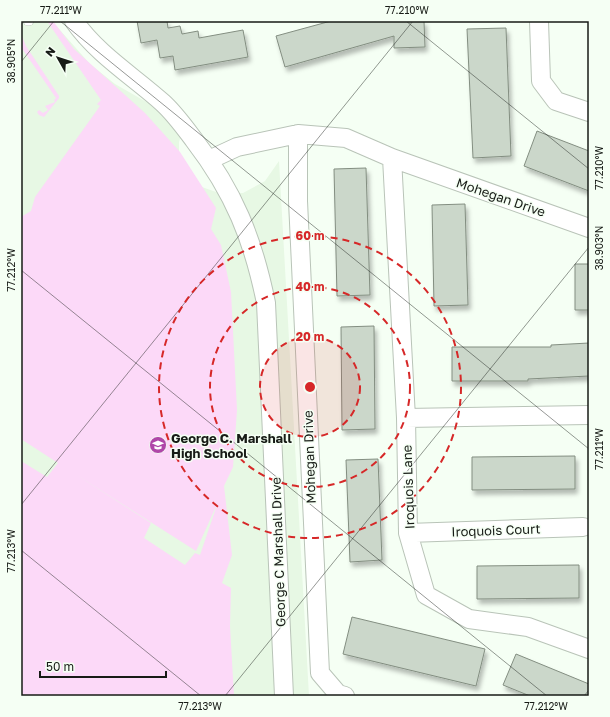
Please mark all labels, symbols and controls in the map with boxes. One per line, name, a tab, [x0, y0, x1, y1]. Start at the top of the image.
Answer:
text: 77.211°W	[40, 4, 82, 16]
text: 77.210°W	[385, 4, 429, 16]
north arrow	[38, 38, 78, 78]
text: 38.905°N	[5, 39, 17, 83]
text: N	[42, 44, 58, 59]
text: 77.210°W	[593, 146, 605, 190]
street label: Mohegan Drive	[454, 174, 548, 220]
text: 38.903°N	[593, 226, 605, 270]
text: 60 m	[296, 228, 324, 243]
text: 77.212°W	[5, 248, 17, 292]
text: 40 m	[296, 279, 324, 294]
text: 20 m	[296, 329, 324, 344]
centre of rings	[303, 380, 317, 394]
street label: Mohegan Drive	[299, 410, 319, 504]
text: 77.211°W	[593, 428, 605, 470]
place label: George C. Marshall High School	[171, 430, 292, 461]
school or university icon: George C. Marshall High School	[148, 435, 168, 455]
street label: Iroquois Lane	[399, 444, 417, 530]
street label: George C Marshall Drive	[267, 477, 289, 627]
street label: Iroquois Court	[451, 520, 541, 540]
text: 77.213°W	[5, 529, 17, 573]
scale bar	[40, 653, 166, 679]
text: 50 m	[46, 659, 74, 674]
text: 77.213°W	[178, 700, 222, 712]
text: 77.212°W	[524, 700, 568, 712]

